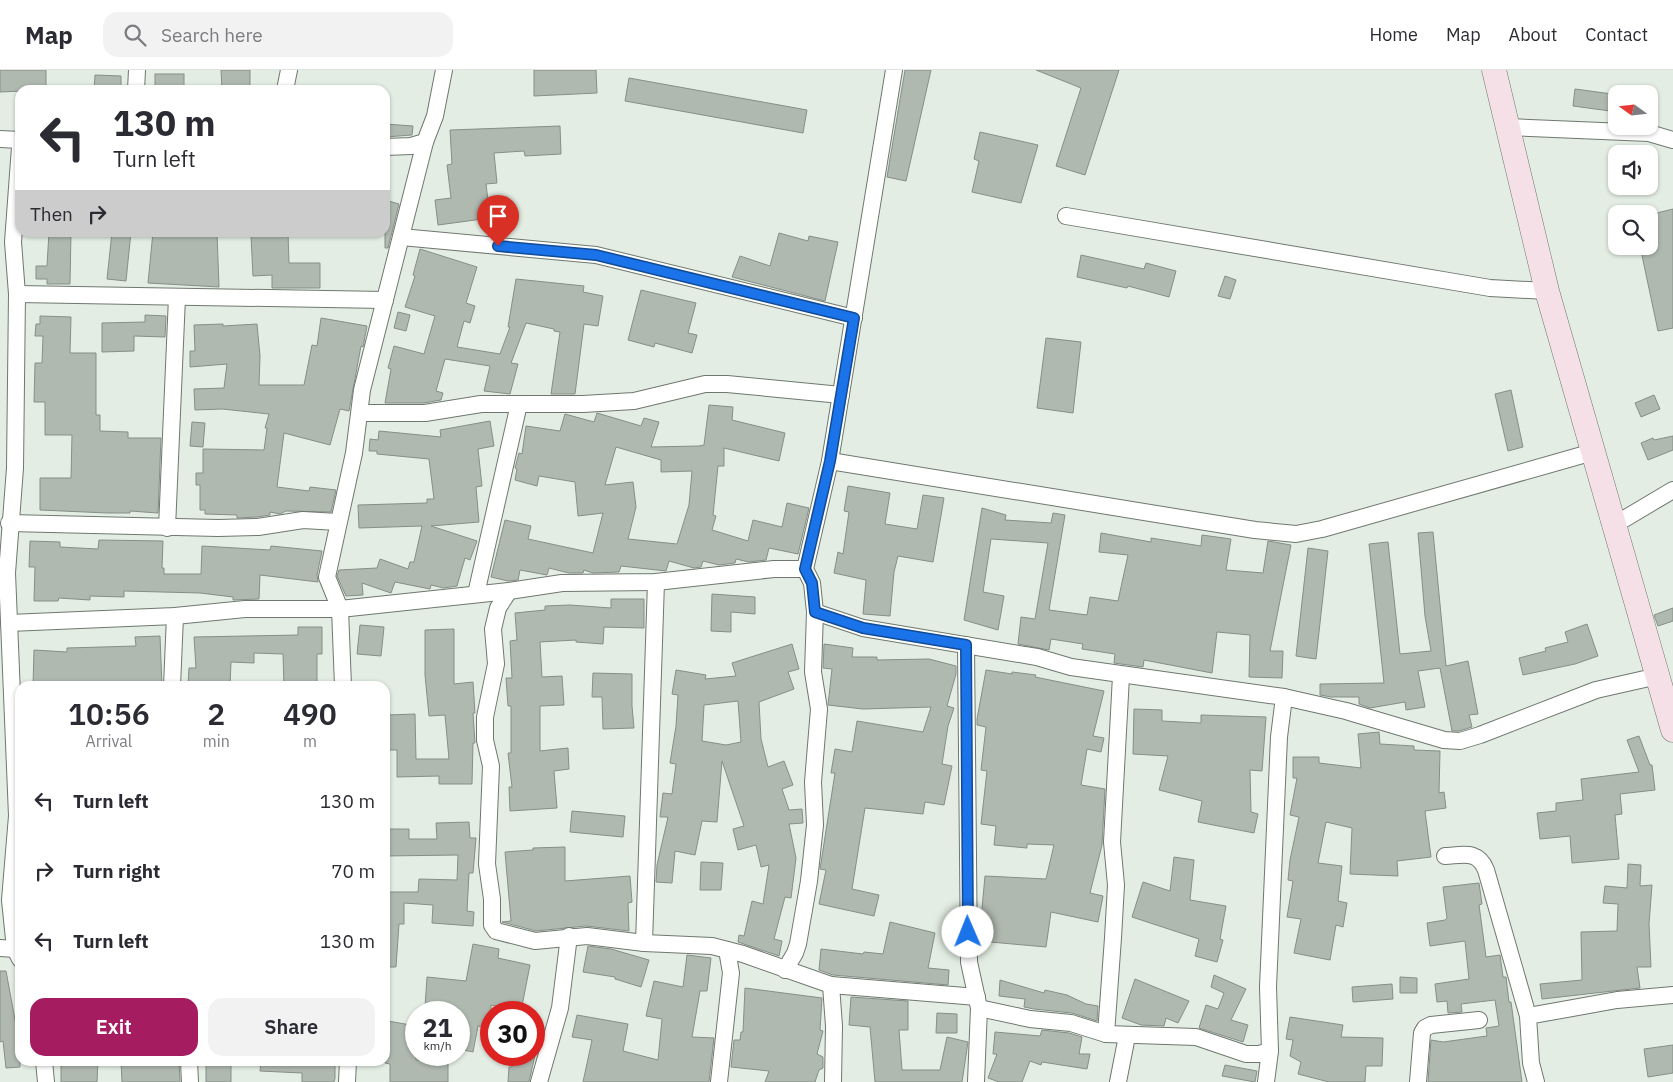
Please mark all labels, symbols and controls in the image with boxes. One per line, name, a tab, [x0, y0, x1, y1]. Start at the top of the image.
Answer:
search box	[103, 12, 453, 57]
text: Map	[25, 19, 73, 51]
icon: search	[121, 21, 149, 49]
text: Search here	[161, 23, 263, 47]
text: Home	[1370, 23, 1418, 46]
text: Map	[1446, 23, 1481, 46]
text: About	[1509, 23, 1557, 46]
text: Contact	[1585, 23, 1648, 46]
north arrow	[1608, 85, 1658, 135]
map controls	[1608, 85, 1658, 255]
text: 130 m	[113, 100, 216, 146]
icon: left	[30, 105, 95, 170]
text: Turn left	[113, 144, 196, 173]
button: sound	[1608, 145, 1658, 195]
pin	[477, 195, 519, 246]
icon: right	[83, 200, 111, 228]
text: Then	[30, 202, 73, 226]
icon: arrive	[484, 202, 512, 230]
button: search	[1608, 205, 1658, 255]
text: 10:56	[68, 694, 150, 733]
text: 2	[207, 694, 225, 733]
text: 490	[283, 694, 337, 733]
text: Arrival	[86, 731, 132, 751]
text: min	[203, 731, 230, 751]
text: m	[303, 731, 317, 751]
icon: left	[30, 787, 58, 815]
text: Turn left	[73, 789, 149, 813]
text: 130 m	[320, 789, 375, 813]
icon: right	[30, 857, 58, 885]
text: Turn right	[73, 859, 160, 883]
text: 70 m	[331, 859, 375, 883]
position arrow	[941, 905, 993, 957]
icon: left	[30, 927, 58, 955]
text: Turn left	[73, 929, 149, 953]
text: 130 m	[320, 929, 375, 953]
button: Exit	[30, 998, 198, 1056]
button: Share	[208, 998, 375, 1056]
speed limit sign: 30	[480, 1001, 545, 1066]
text: 21	[422, 1011, 453, 1044]
text: km/h	[423, 1038, 452, 1053]

